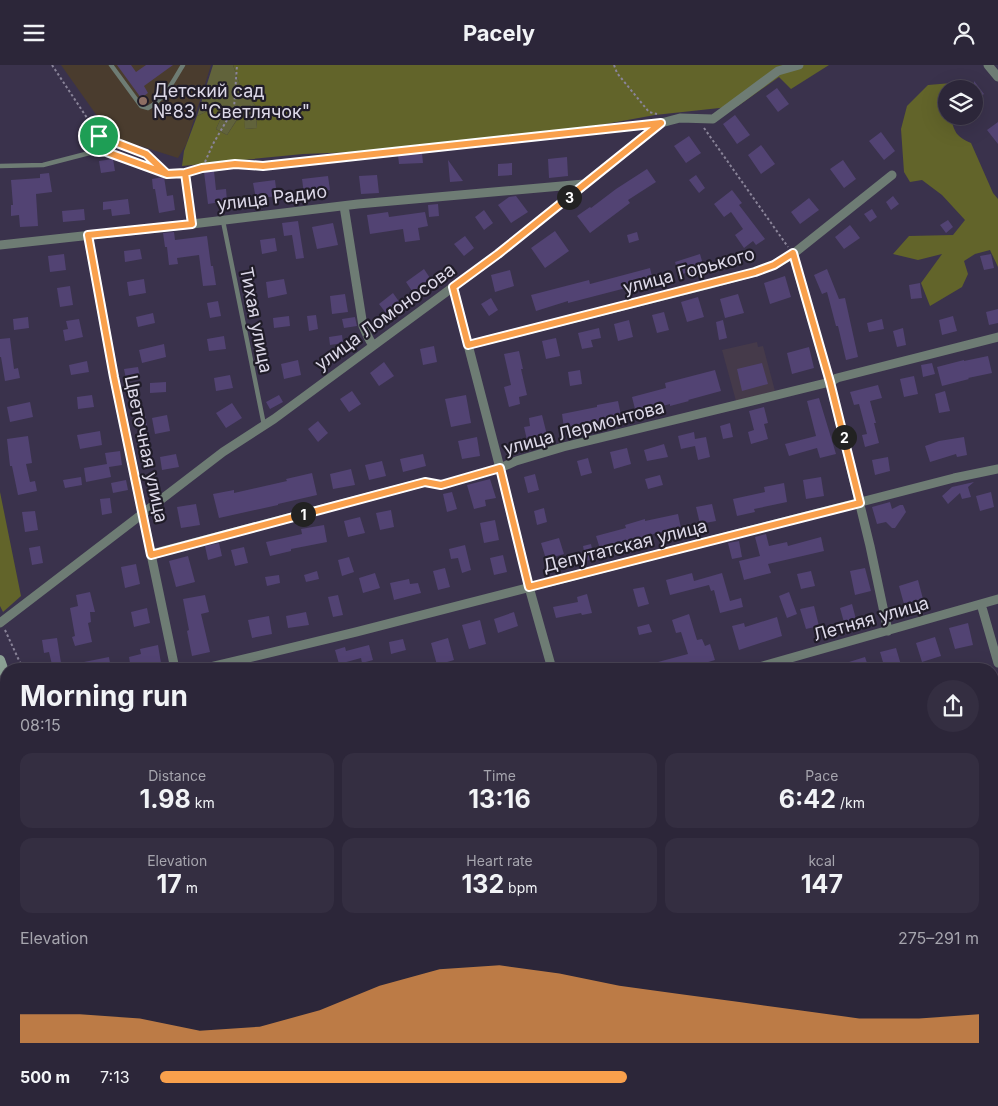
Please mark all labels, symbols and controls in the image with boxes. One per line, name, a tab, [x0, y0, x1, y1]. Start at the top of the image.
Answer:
icon: menu	[20, 19, 48, 47]
icon: person	[950, 19, 978, 47]
text: Pacely	[463, 20, 535, 46]
place label: Детский сад №83 "Светлячок"	[153, 80, 310, 122]
map controls	[938, 80, 983, 125]
button: layers	[938, 80, 983, 125]
marker: Детский сад №83 "Светлячок"	[137, 95, 149, 107]
pin	[78, 115, 120, 157]
icon: arrive	[85, 122, 113, 150]
street label: улица Радио	[216, 180, 328, 215]
pin: 3	[556, 185, 582, 209]
text: 3	[565, 189, 574, 206]
street label: улица Горького	[621, 243, 757, 298]
street label: улица Ломоносова	[311, 259, 459, 374]
street label: Тихая улица	[236, 265, 277, 375]
street label: Цветочная улица	[121, 373, 172, 524]
street label: улица Лермонтова	[501, 396, 667, 459]
pin: 2	[832, 425, 856, 449]
text: 2	[840, 429, 849, 446]
pin: 1	[290, 501, 316, 527]
text: 1	[300, 506, 307, 523]
street label: Депутатская улица	[540, 515, 709, 576]
street label: Летняя улица	[811, 592, 931, 645]
text: Morning run	[20, 679, 188, 713]
button: share	[927, 680, 979, 732]
text: 08:15	[20, 715, 61, 735]
text: Distance	[148, 767, 206, 784]
text: Time	[483, 767, 516, 784]
text: Pace	[805, 767, 838, 784]
text: 1.98	[140, 784, 191, 814]
text: 13:16	[468, 784, 531, 814]
text: 6:42	[779, 784, 836, 814]
text: km	[191, 794, 215, 811]
text: /km	[836, 794, 865, 811]
text: Elevation	[147, 852, 207, 869]
text: Heart rate	[466, 852, 533, 869]
text: kcal	[808, 852, 835, 869]
text: 17	[156, 869, 182, 899]
text: 132	[461, 869, 504, 899]
text: 147	[801, 869, 843, 899]
text: m	[182, 879, 198, 896]
text: bpm	[504, 879, 538, 896]
text: Elevation	[20, 928, 89, 948]
text: 275–291 m	[898, 928, 979, 948]
text: 500 m	[20, 1067, 70, 1087]
text: 7:13	[100, 1067, 130, 1087]

